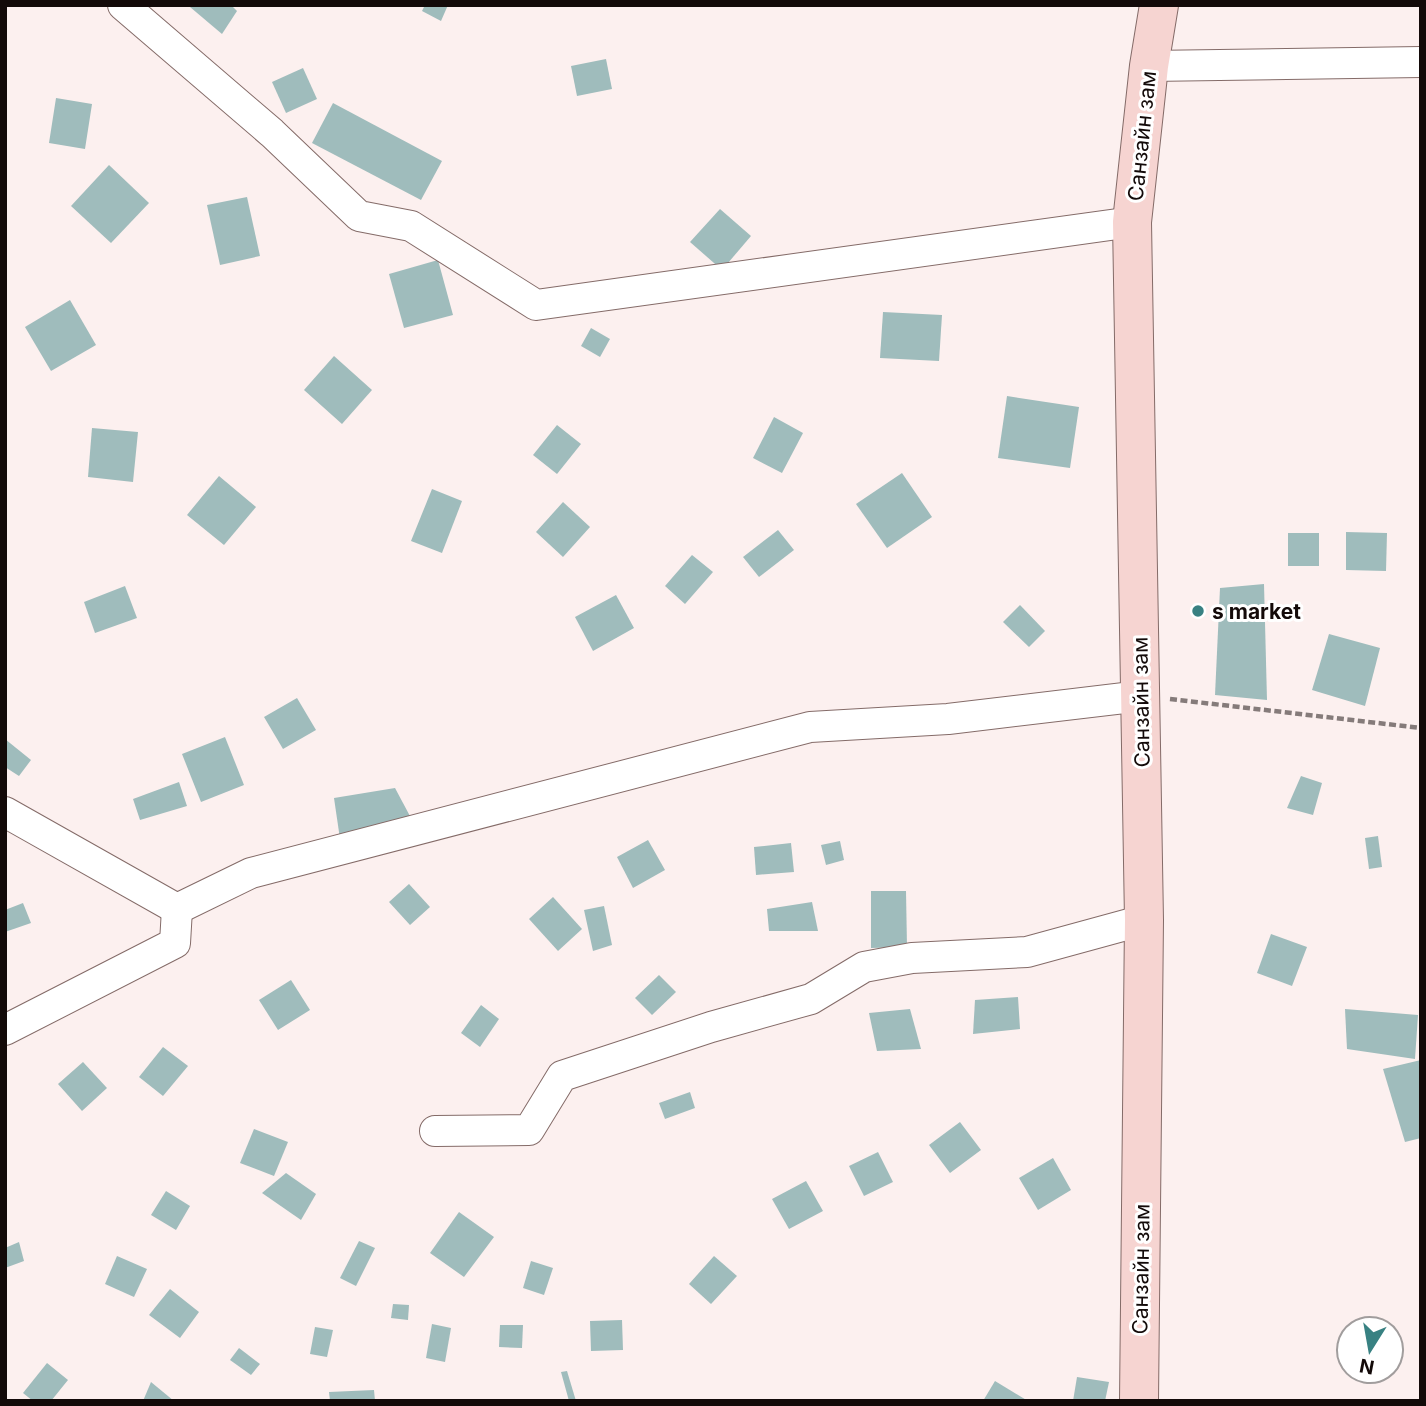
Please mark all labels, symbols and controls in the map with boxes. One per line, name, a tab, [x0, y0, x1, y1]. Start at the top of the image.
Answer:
street label: Санзайн зам	[1123, 70, 1161, 202]
place label: s market	[1212, 599, 1301, 624]
marker: s market	[1190, 603, 1206, 619]
street label: Санзайн зам	[1127, 636, 1155, 768]
street label: Санзайн зам	[1127, 1203, 1155, 1335]
north arrow	[1335, 1315, 1405, 1385]
text: N	[1358, 1354, 1376, 1379]

